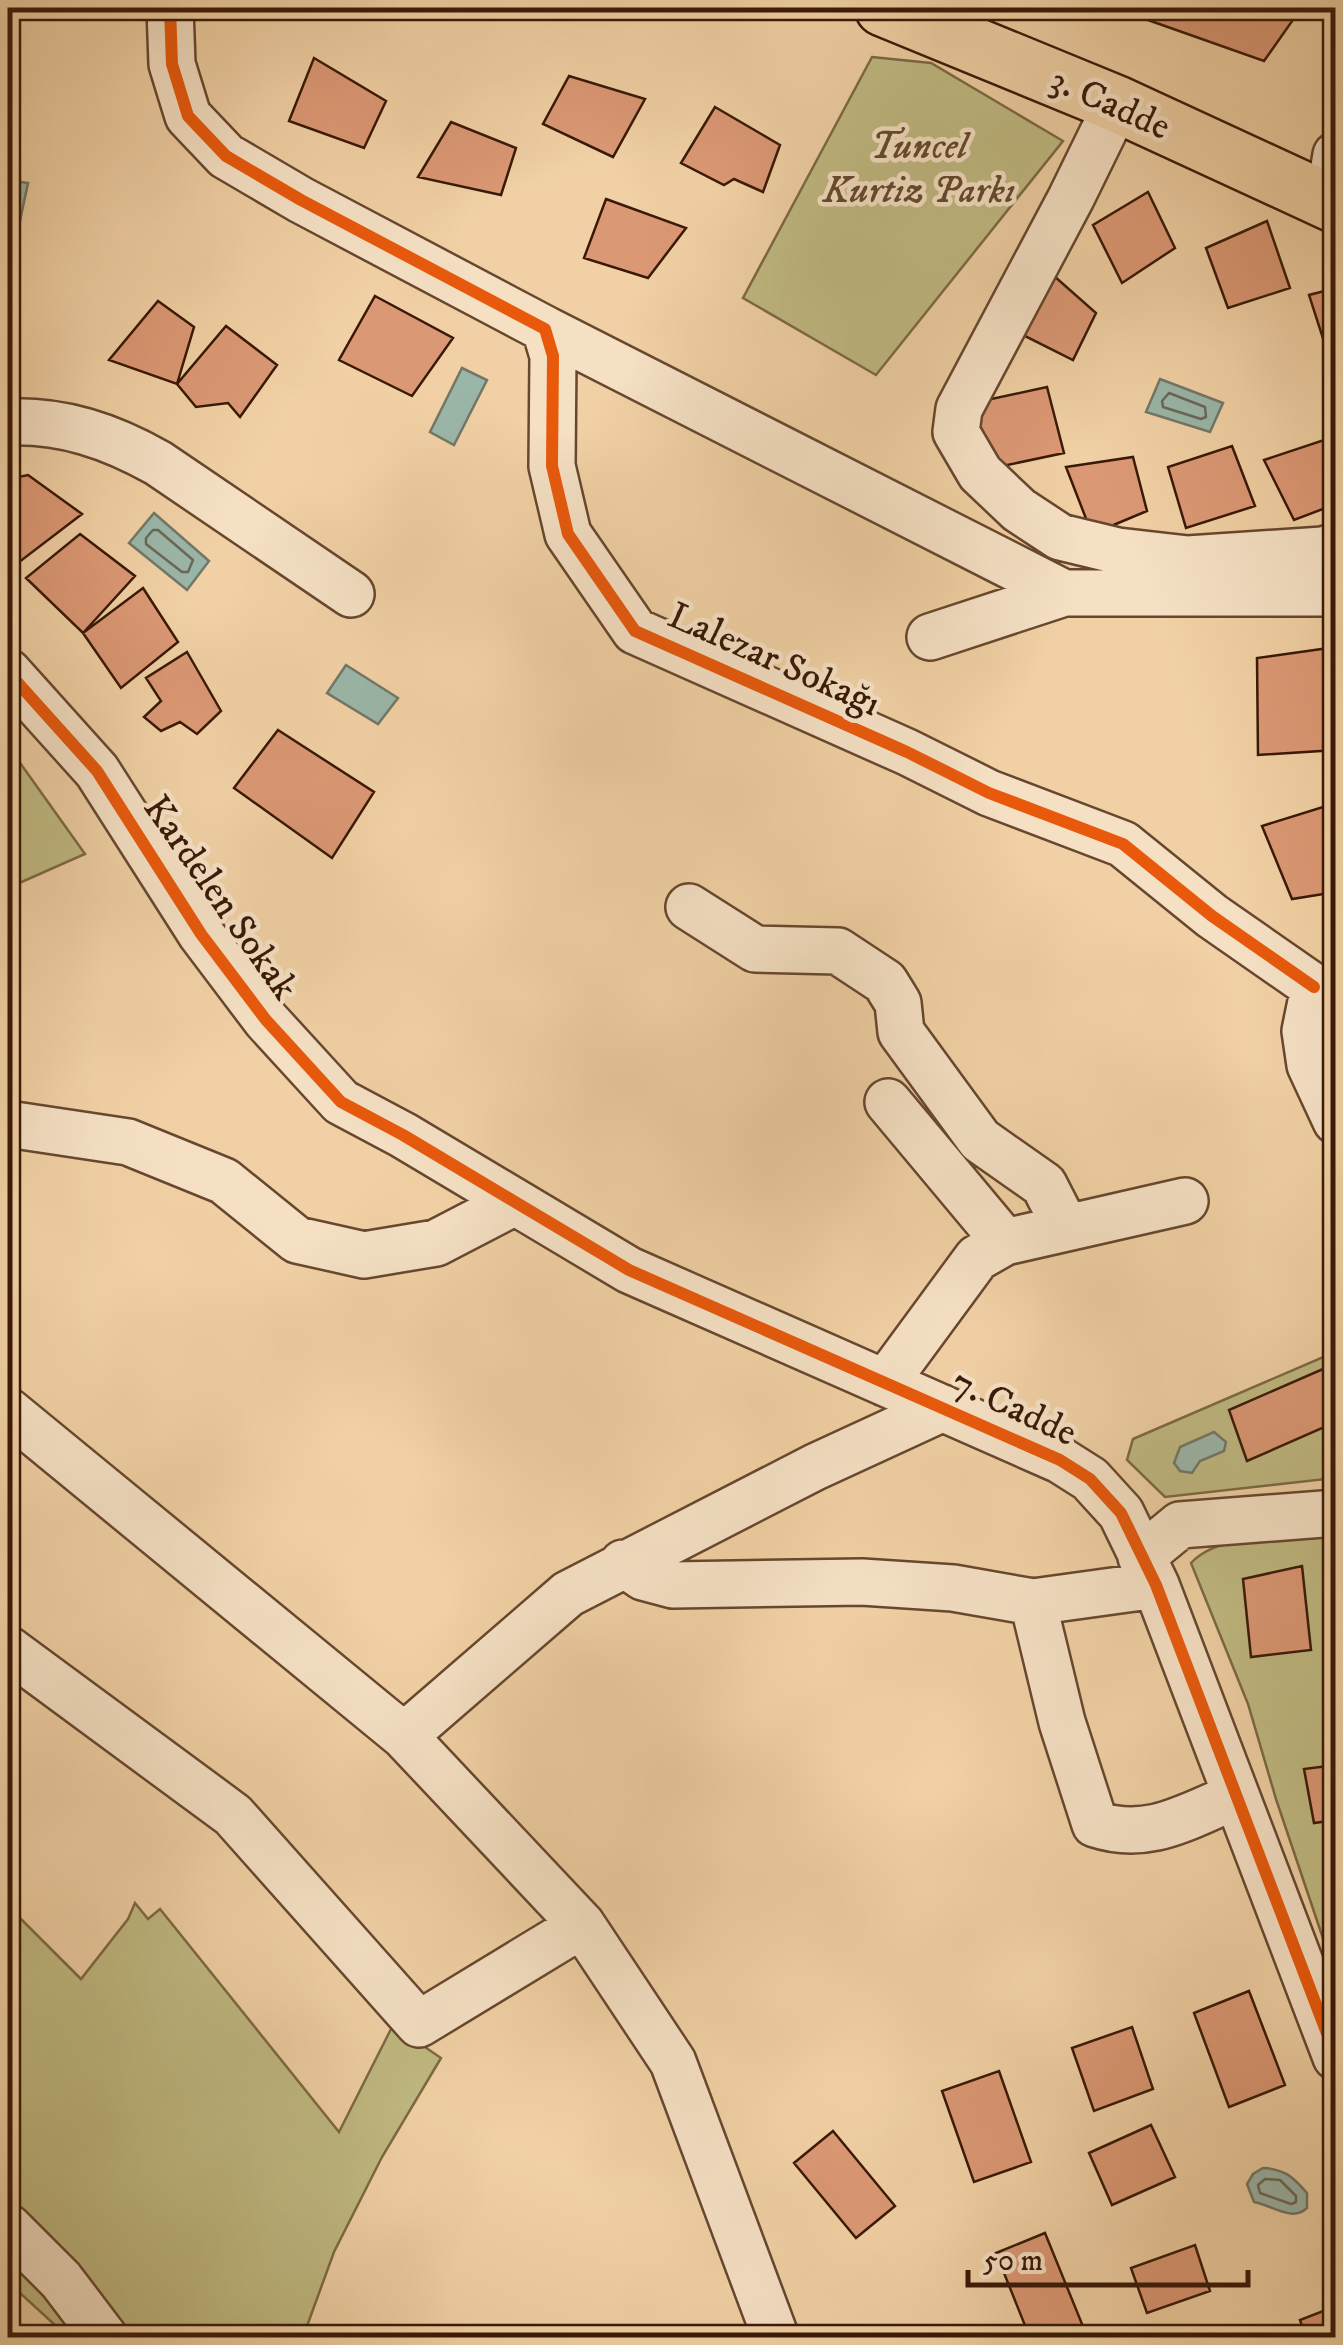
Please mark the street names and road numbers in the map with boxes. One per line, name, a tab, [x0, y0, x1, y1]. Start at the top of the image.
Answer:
street label: 3. Cadde	[1042, 56, 1178, 152]
street label: Lalezar Sokağı	[661, 592, 887, 728]
street label: Kardelen Sokak	[132, 786, 308, 1010]
street label: 7. Cadde	[944, 1358, 1084, 1458]

